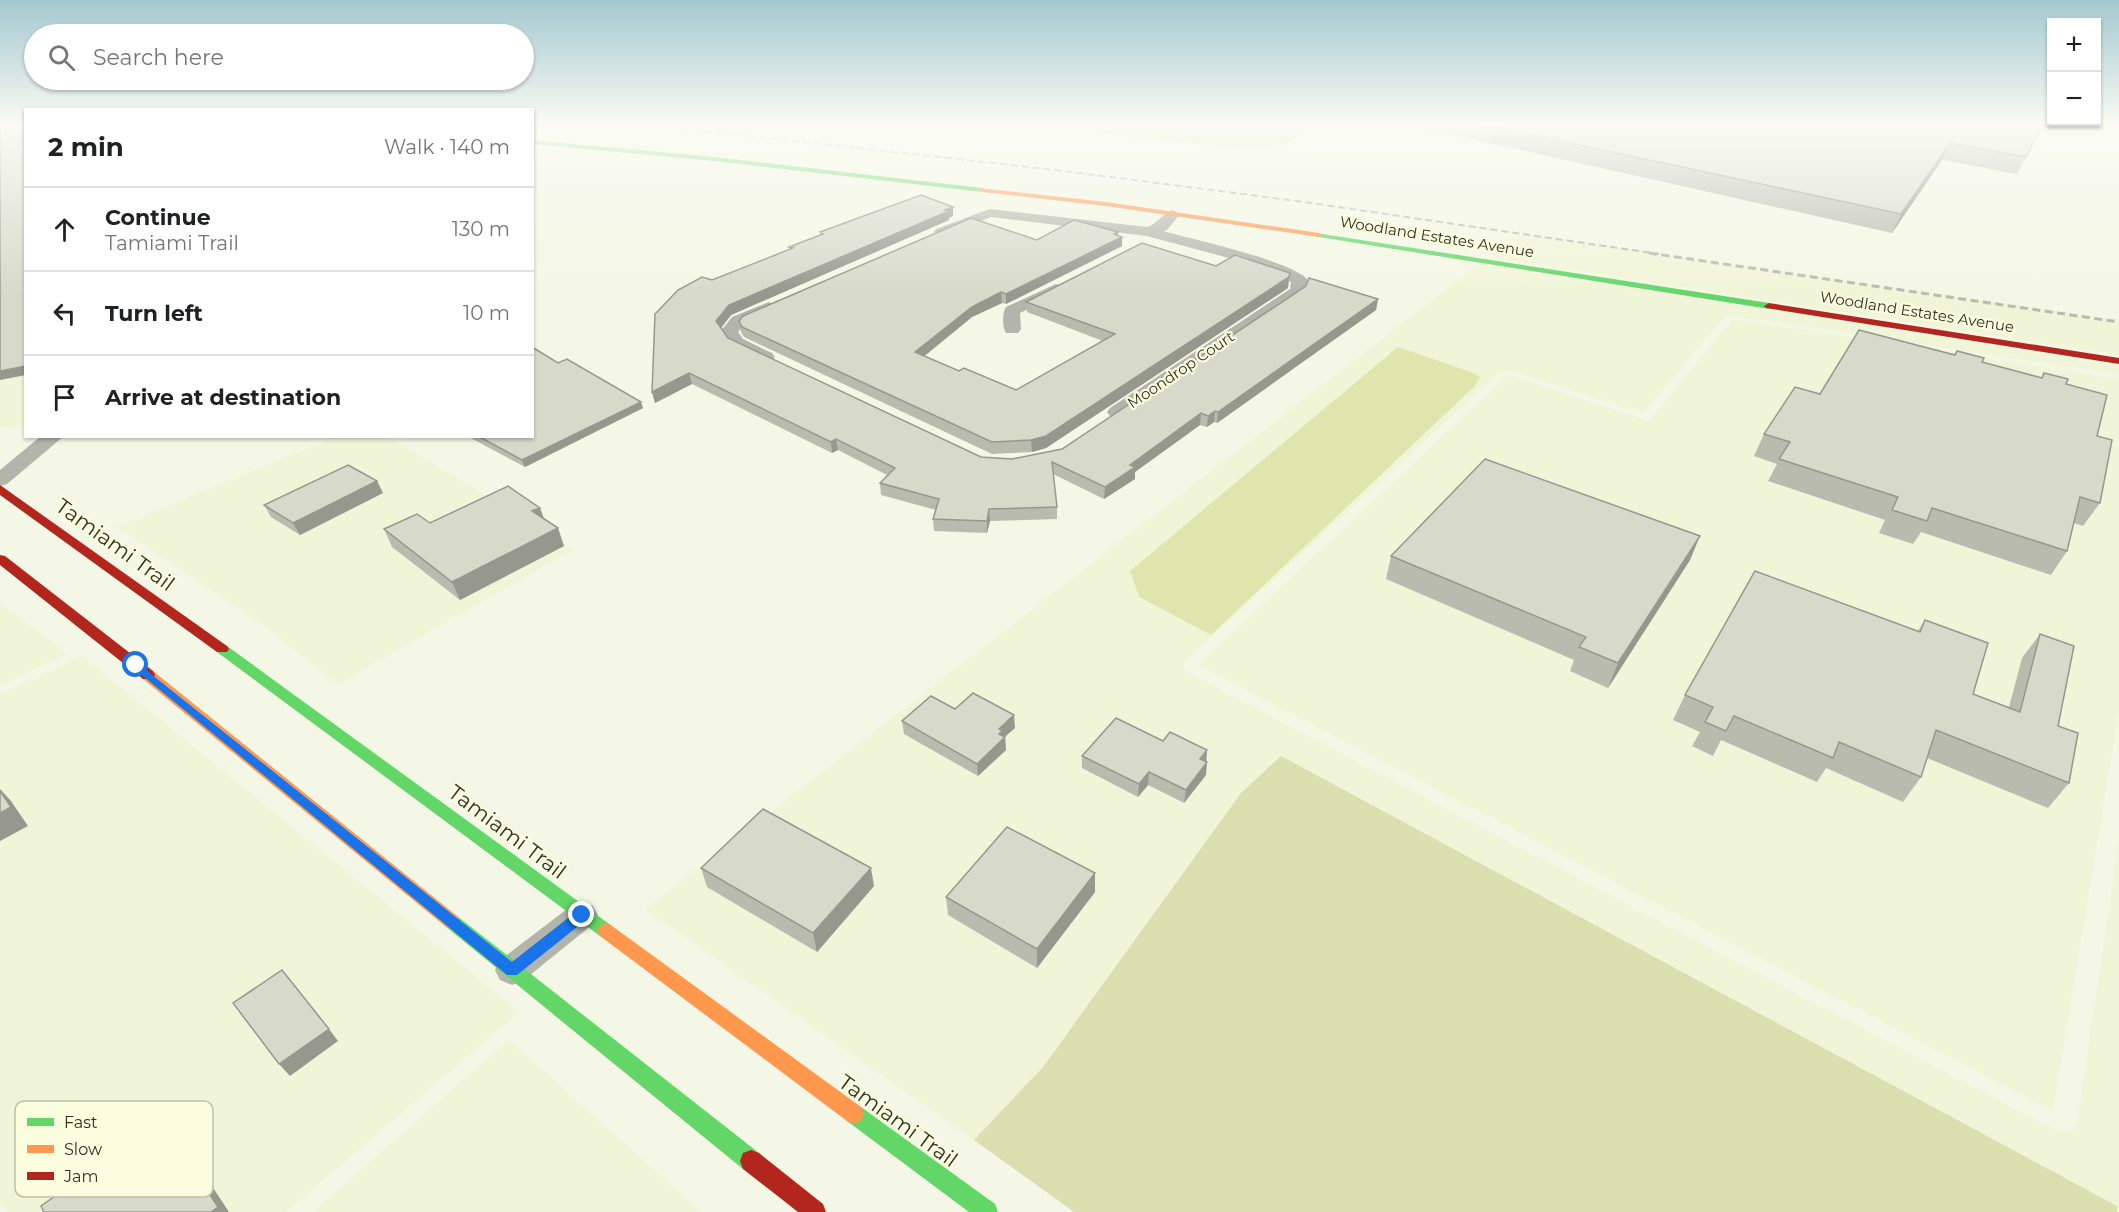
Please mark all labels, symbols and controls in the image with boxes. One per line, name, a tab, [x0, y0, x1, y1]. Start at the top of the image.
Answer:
map controls	[2047, 18, 2101, 126]
button: +	[2047, 18, 2101, 72]
search box	[24, 24, 534, 90]
icon: search	[45, 41, 78, 74]
text: Search here	[93, 44, 224, 71]
button: −	[2047, 72, 2101, 126]
text: 2 min	[48, 131, 124, 163]
text: Walk · 140 m	[384, 135, 510, 159]
text: Continue	[105, 204, 211, 231]
street label: Woodland Estates Avenue	[1339, 212, 1536, 261]
icon: ahead	[48, 213, 81, 246]
text: 130 m	[452, 217, 510, 241]
text: Tamiami Trail	[105, 231, 239, 255]
street label: Woodland Estates Avenue	[1819, 287, 2016, 336]
icon: left	[48, 297, 81, 330]
text: Turn left	[105, 300, 203, 327]
text: 10 m	[463, 301, 510, 325]
street label: Moondrop Court	[1124, 327, 1238, 412]
icon: arrive	[48, 381, 81, 414]
text: Arrive at destination	[105, 384, 341, 411]
street label: Tamiami Trail	[51, 493, 180, 596]
route start	[122, 651, 148, 677]
street label: Tamiami Trail	[444, 779, 571, 884]
route end	[568, 901, 594, 927]
street label: Tamiami Trail	[834, 1069, 963, 1172]
legend	[15, 1101, 213, 1197]
text: Fast	[64, 1113, 98, 1132]
text: Slow	[64, 1140, 102, 1159]
text: Jam	[63, 1167, 98, 1186]

